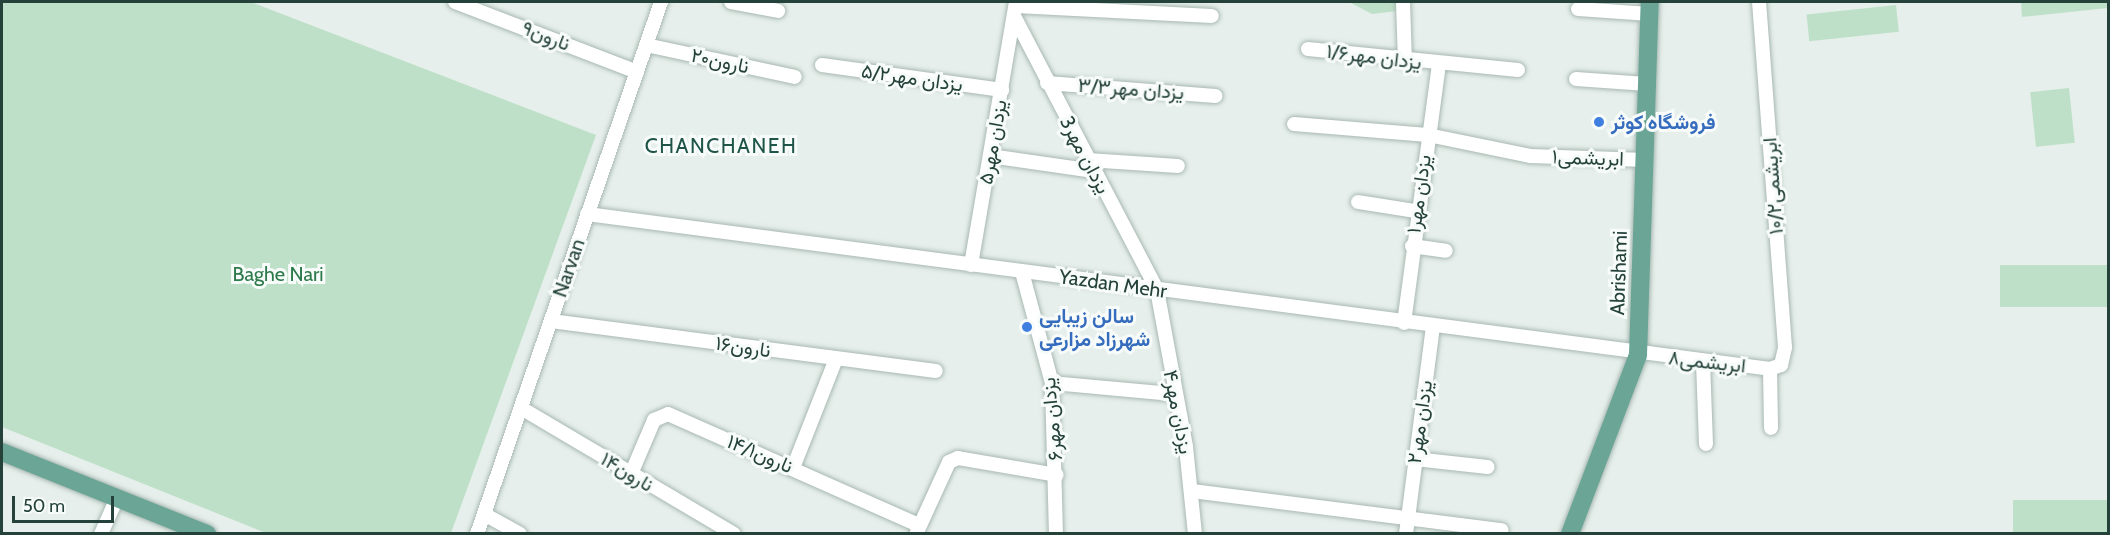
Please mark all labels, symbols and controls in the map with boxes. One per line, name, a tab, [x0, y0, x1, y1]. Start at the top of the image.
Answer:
street label: نارون۹	[519, 16, 573, 56]
street label: ۱/۶یزدان مهر	[1325, 39, 1423, 75]
street label: نارون۲۰	[689, 43, 751, 79]
street label: ۵/۲یزدان مهر	[860, 59, 964, 97]
street label: ۳/۳یزدان مهر	[1077, 73, 1185, 105]
street label: یزدان مهر۵	[974, 98, 1012, 186]
place label: فروشگاه کوثر	[1611, 110, 1716, 134]
street label: 3یزدان مهر	[1055, 112, 1115, 198]
marker: فروشگاه کوثر	[1592, 115, 1606, 129]
district label: CHANCHANEH	[645, 133, 797, 159]
street label: ۱۰/۲ابریشمی	[1758, 137, 1788, 235]
street label: ابریشمی۱	[1552, 145, 1624, 171]
street label: یزدان مهر۱	[1402, 153, 1436, 235]
street label: Abrishami	[1606, 230, 1632, 316]
street label: Narvan	[548, 236, 590, 300]
park label: Baghe Nari	[232, 262, 324, 286]
street label: Yazdan Mehr	[1058, 265, 1168, 303]
place label: سالن زیبایی شهرزاد مزارعی	[1039, 304, 1150, 351]
marker: سالن زیبایی شهرزاد مزارعی	[1020, 320, 1034, 334]
street label: نارون۱۶	[714, 331, 772, 363]
street label: ابریشمی۸	[1667, 346, 1747, 378]
street label: یزدان مهر۴	[1158, 368, 1198, 456]
street label: یزدان مهر۶	[1036, 376, 1068, 462]
street label: یزدان مهر۲	[1402, 379, 1438, 465]
street label: ۱۴/۱نارون	[723, 429, 797, 479]
street label: نارون۱۴	[596, 447, 658, 497]
scale bar	[15, 484, 117, 522]
text: 50 m	[23, 495, 65, 517]

